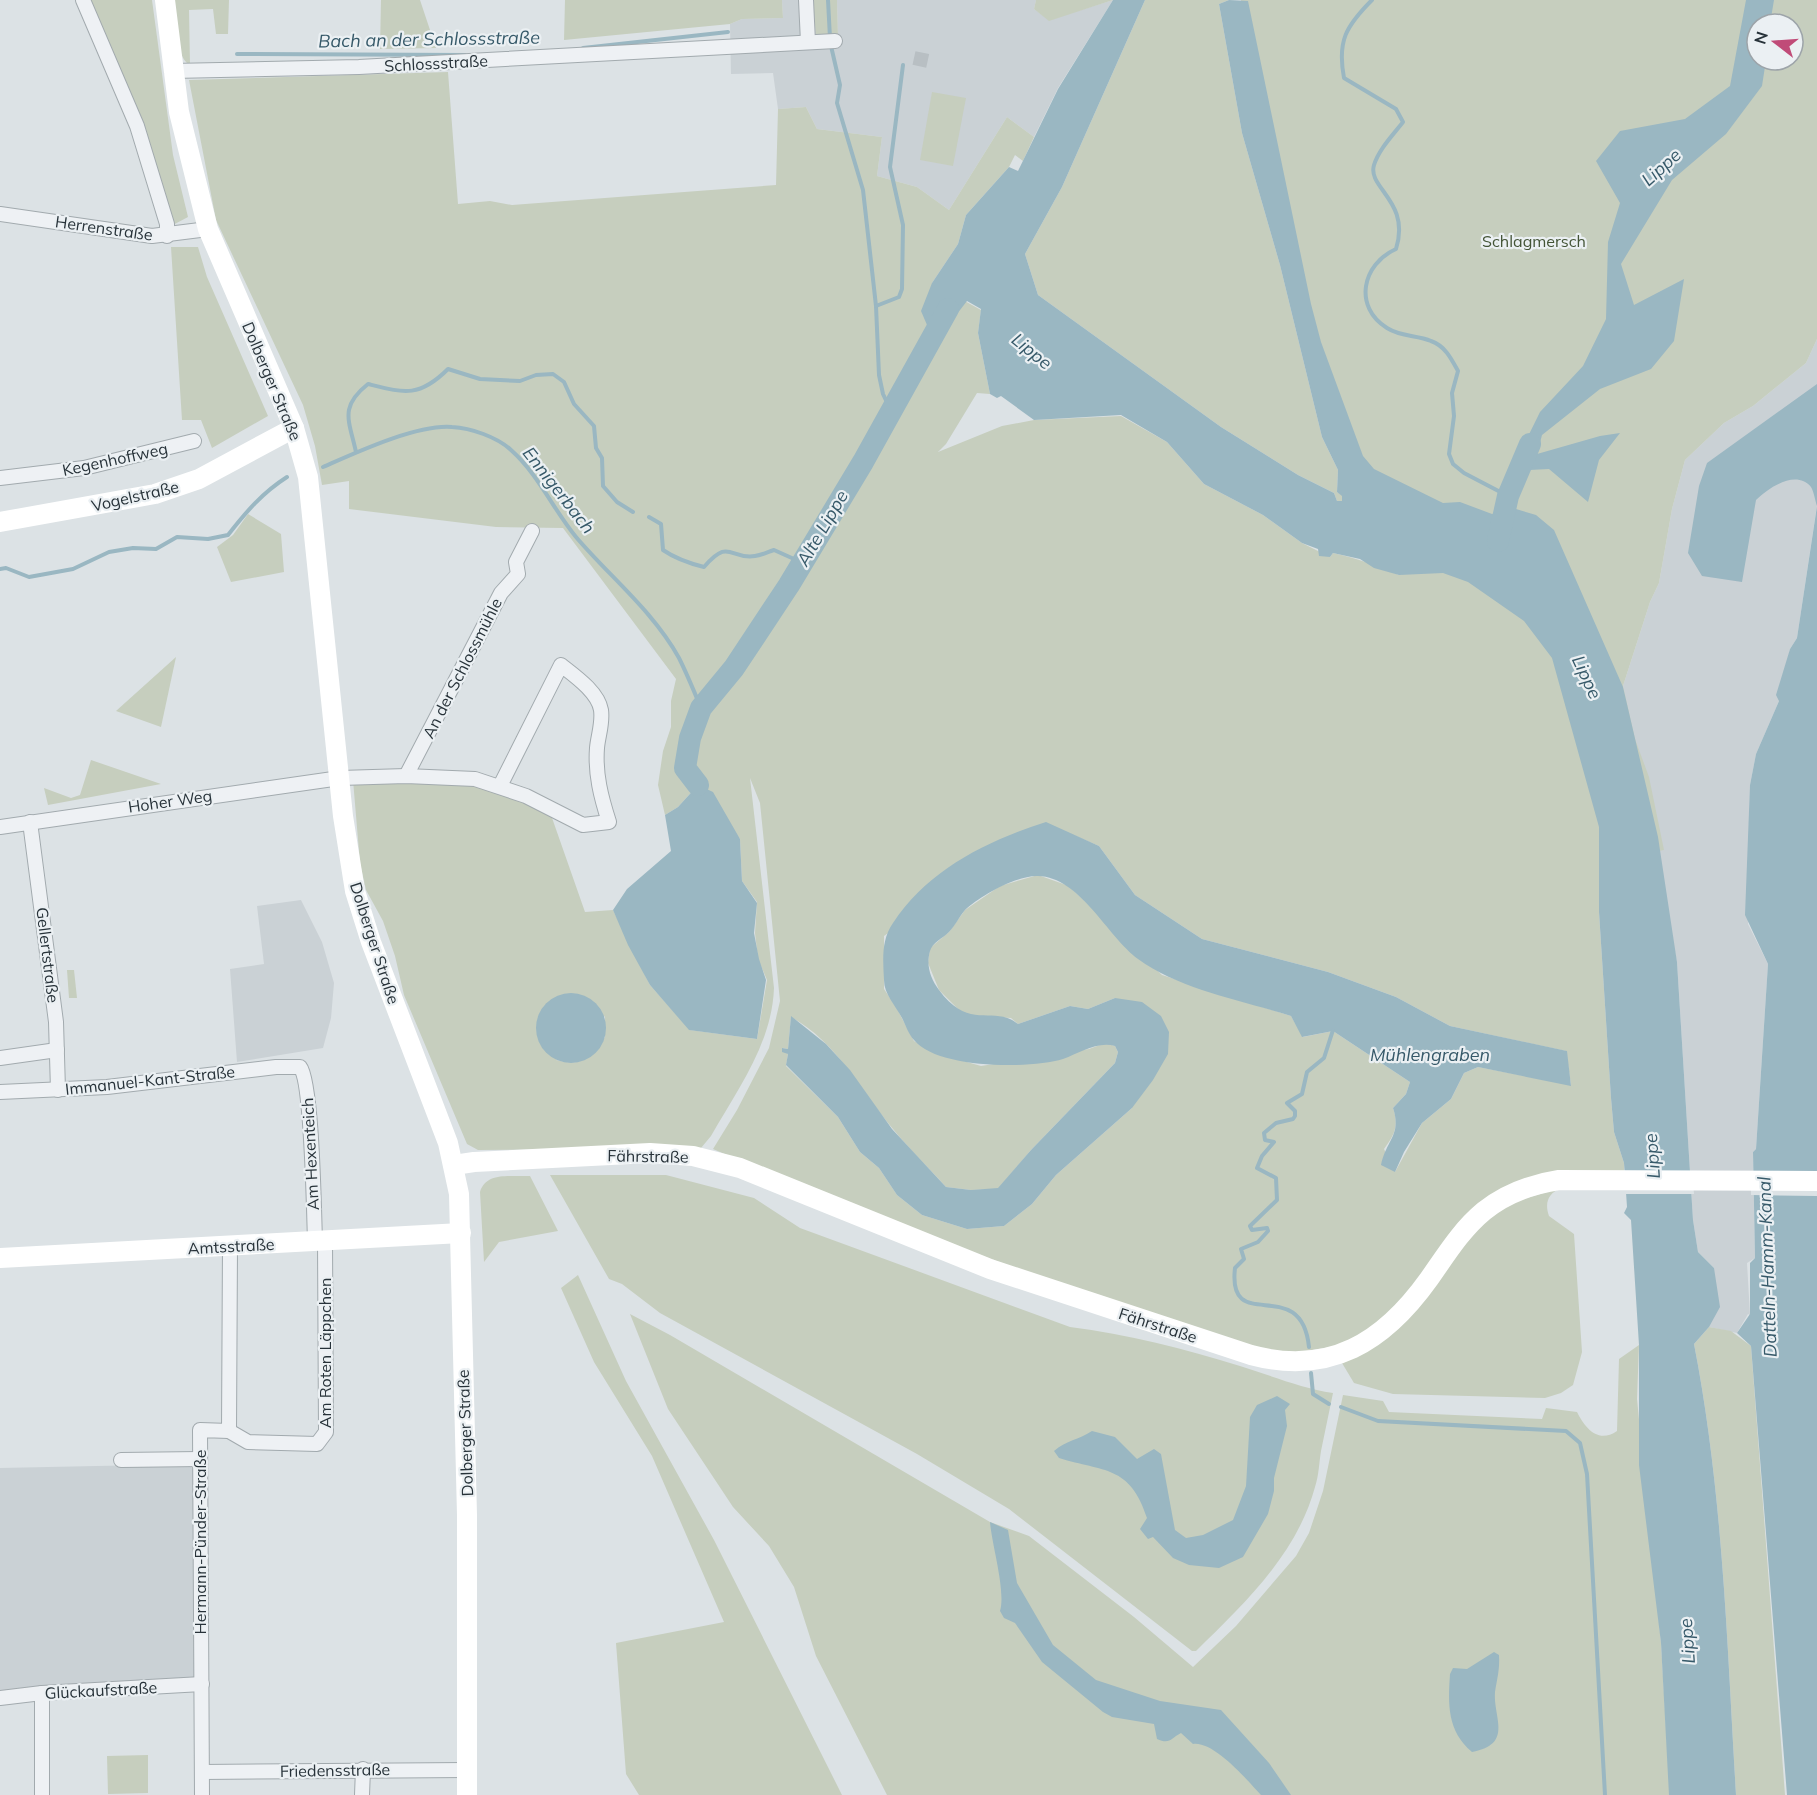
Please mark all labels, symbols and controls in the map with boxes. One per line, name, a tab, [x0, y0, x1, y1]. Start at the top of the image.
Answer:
north arrow	[1745, 12, 1805, 72]
water label: Bach an der Schlossstraße	[318, 26, 540, 52]
text: N	[1749, 29, 1772, 46]
street label: Schlossstraße	[384, 50, 488, 76]
water label: Lippe	[1636, 143, 1686, 191]
street label: Herrenstraße	[54, 211, 154, 245]
park label: Schlagmersch	[1482, 231, 1586, 251]
street label: Dolberger Straße	[238, 319, 306, 443]
water label: Lippe	[1007, 328, 1057, 374]
street label: Kegenhoffweg	[60, 438, 170, 480]
water label: Ennigerbach	[518, 442, 600, 538]
street label: Vogelstraße	[89, 476, 181, 516]
water label: Alte Lippe	[791, 486, 853, 571]
street label: An der Schlossmühle	[418, 594, 506, 742]
water label: Lippe	[1567, 652, 1607, 703]
street label: Hoher Weg	[127, 785, 213, 817]
street label: Dolberger Straße	[346, 880, 404, 1006]
street label: Gellertstraße	[32, 906, 64, 1004]
water label: Mühlengraben	[1370, 1043, 1490, 1066]
street label: Immanuel-Kant-Straße	[64, 1061, 236, 1099]
street label: Am Hexenteich	[297, 1097, 323, 1211]
water label: Lippe	[1639, 1132, 1665, 1179]
street label: Fährstraße	[607, 1145, 689, 1167]
water label: Datteln-Hamm-Kanal	[1752, 1176, 1782, 1358]
street label: Amtsstraße	[187, 1234, 275, 1258]
street label: Am Roten Läppchen	[315, 1278, 335, 1428]
street label: Fährstraße	[1116, 1303, 1200, 1347]
street label: Dolberger Straße	[453, 1369, 477, 1497]
street label: Hermann-Pünder-Straße	[190, 1450, 210, 1634]
water label: Lippe	[1674, 1617, 1700, 1664]
street label: Glückaufstraße	[44, 1677, 158, 1703]
street label: Friedensstraße	[280, 1759, 390, 1781]

